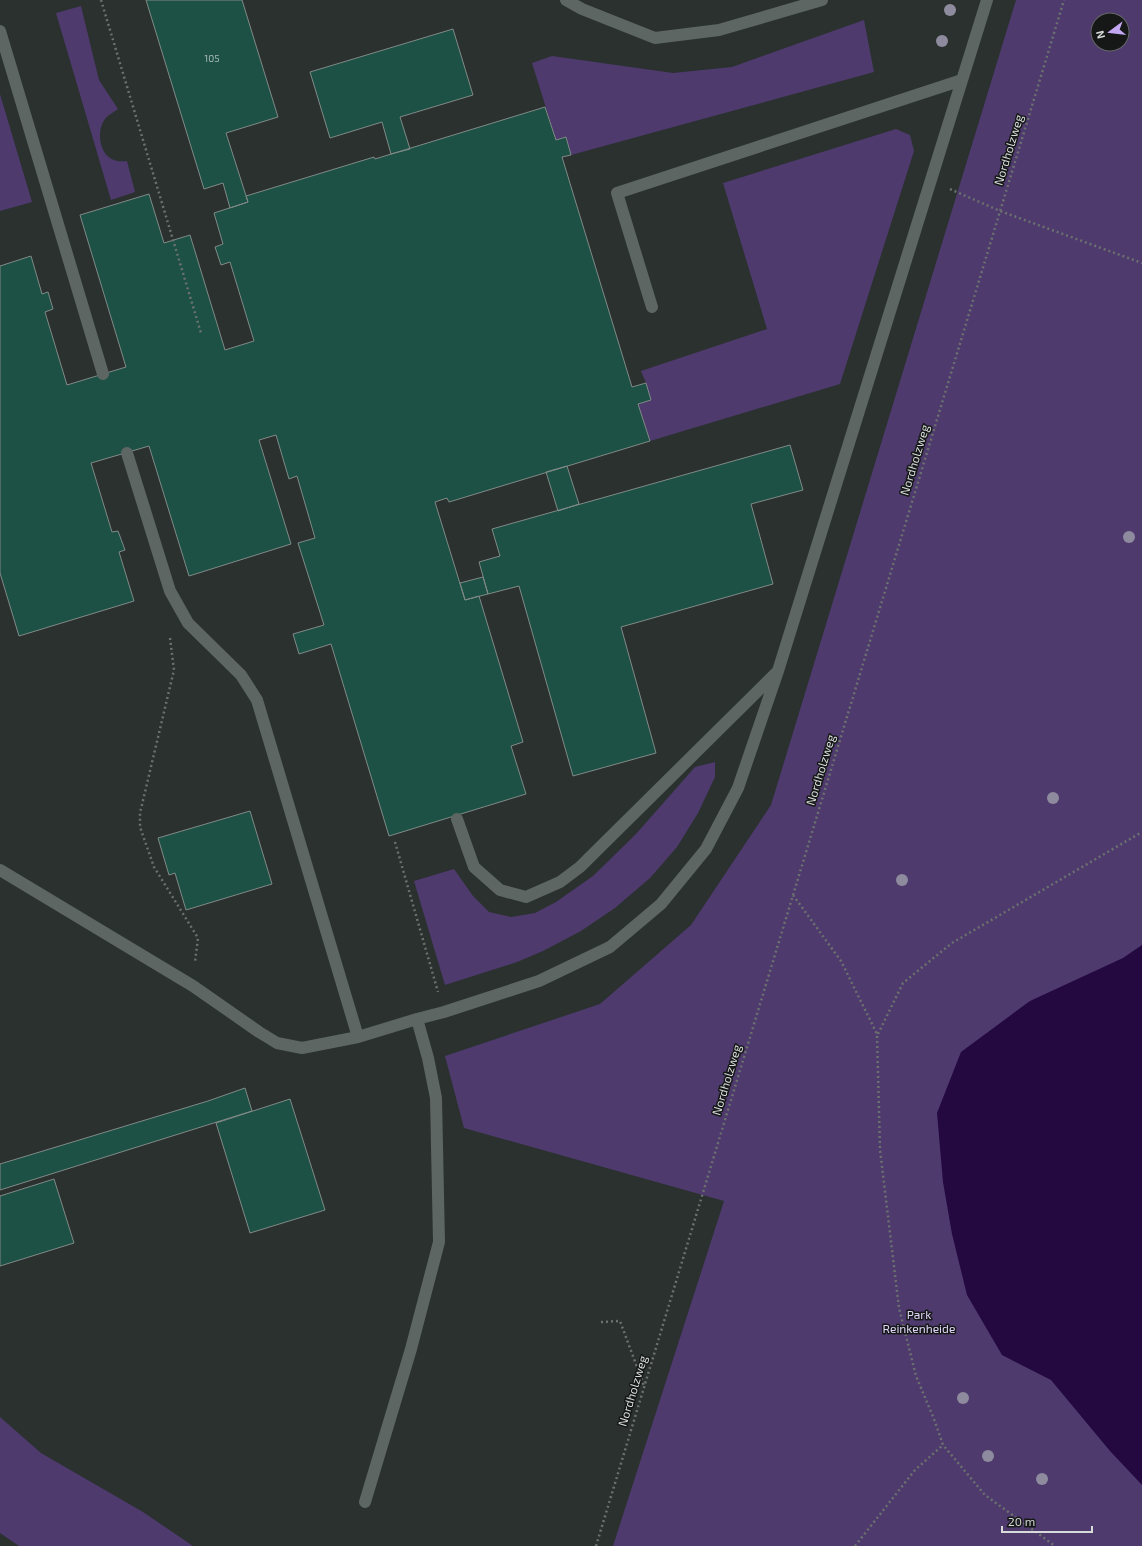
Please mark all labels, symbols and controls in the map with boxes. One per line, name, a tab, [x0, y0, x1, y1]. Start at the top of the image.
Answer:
north arrow	[1090, 12, 1130, 52]
text: N	[1093, 29, 1107, 40]
house number: 105	[204, 52, 220, 64]
street label: Nordholzweg	[991, 112, 1026, 187]
street label: Nordholzweg	[897, 422, 932, 497]
street label: Nordholzweg	[803, 732, 838, 807]
street label: Nordholzweg	[709, 1042, 744, 1117]
park label: Park Reinkenheide	[883, 1307, 955, 1335]
street label: Nordholzweg	[615, 1353, 650, 1428]
scale bar	[1002, 1508, 1092, 1534]
text: 20 m	[1008, 1514, 1035, 1528]

